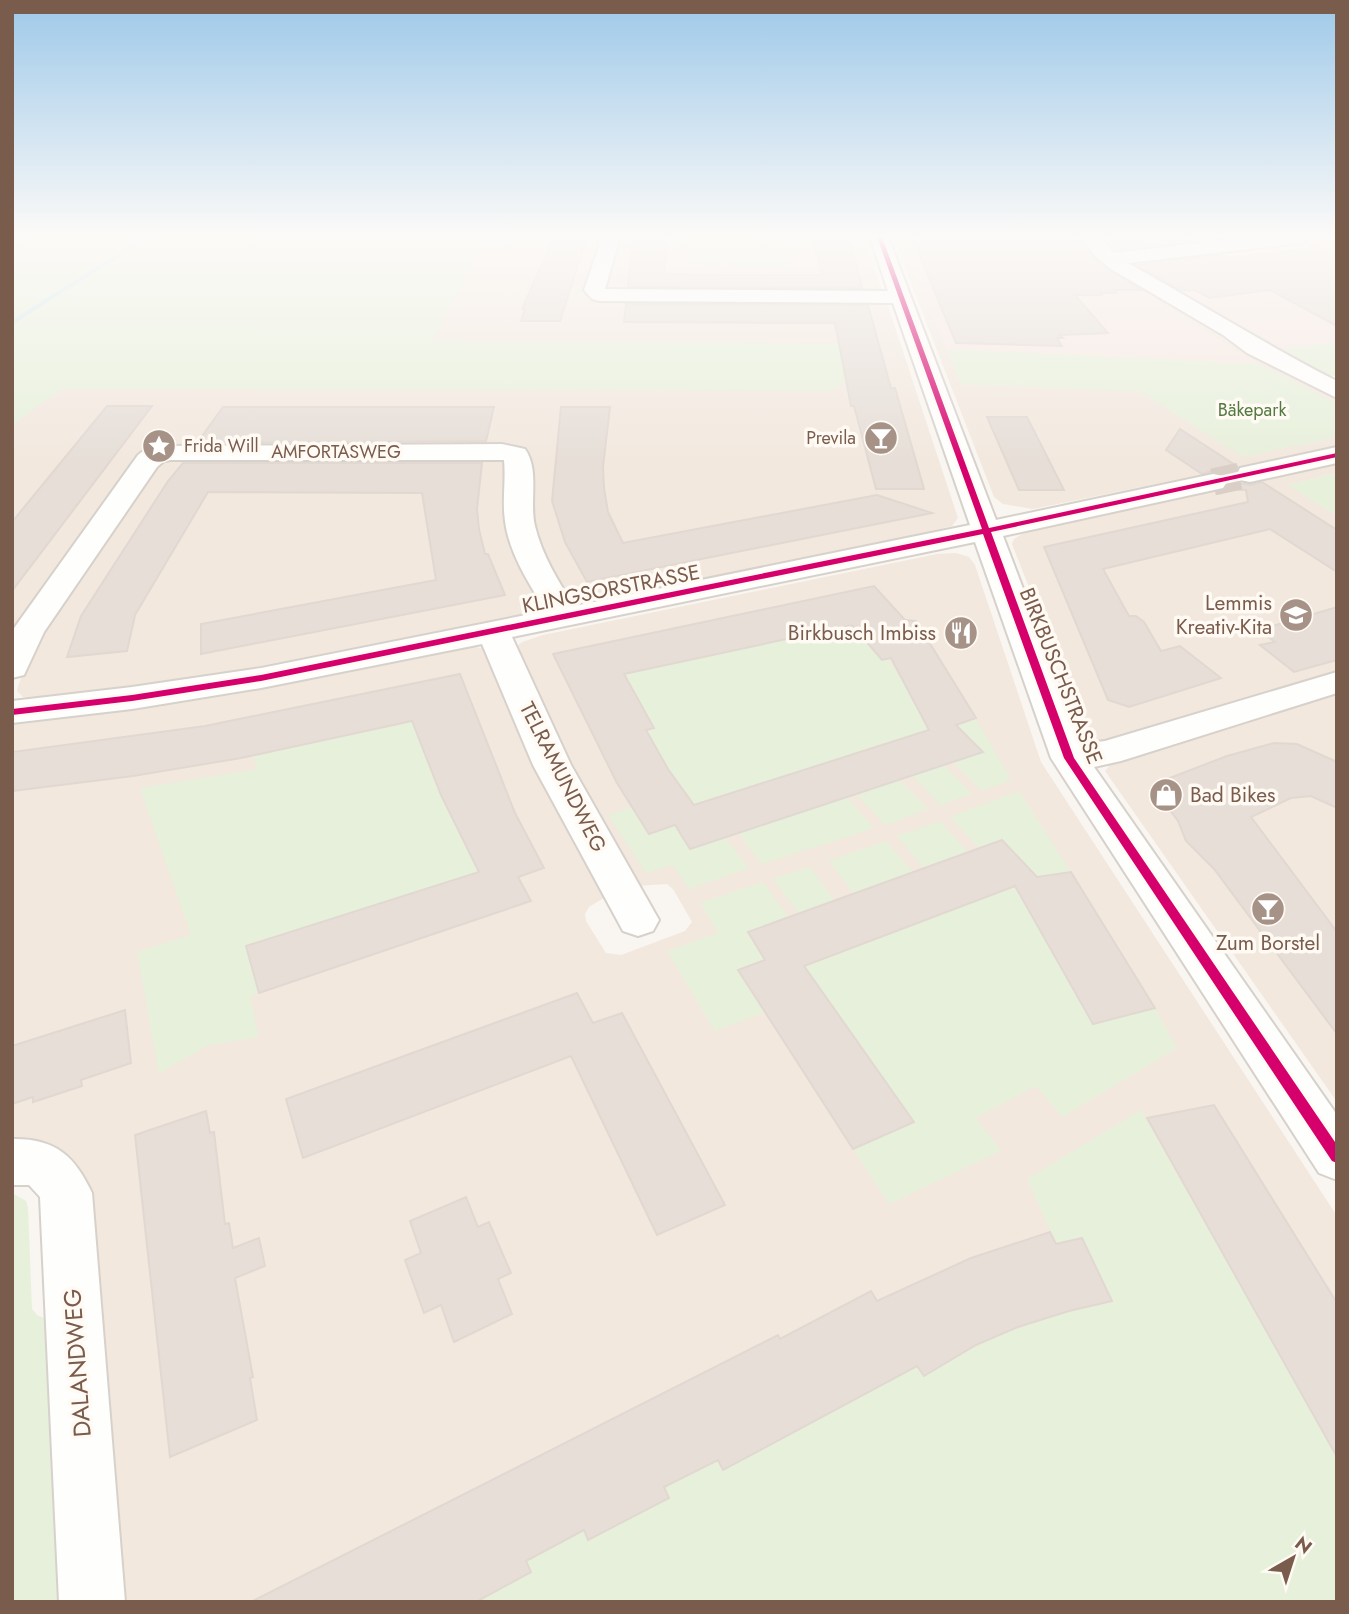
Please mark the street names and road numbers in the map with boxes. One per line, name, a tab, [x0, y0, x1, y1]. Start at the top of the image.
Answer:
street label: AMFORTASWEG	[271, 439, 401, 465]
street label: KLINGSORSTRASSE	[520, 557, 702, 621]
street label: BIRKBUSCHSTRASSE	[1012, 583, 1110, 769]
street label: TELRAMUNDWEG	[512, 697, 614, 857]
street label: DALANDWEG	[54, 1288, 100, 1438]

